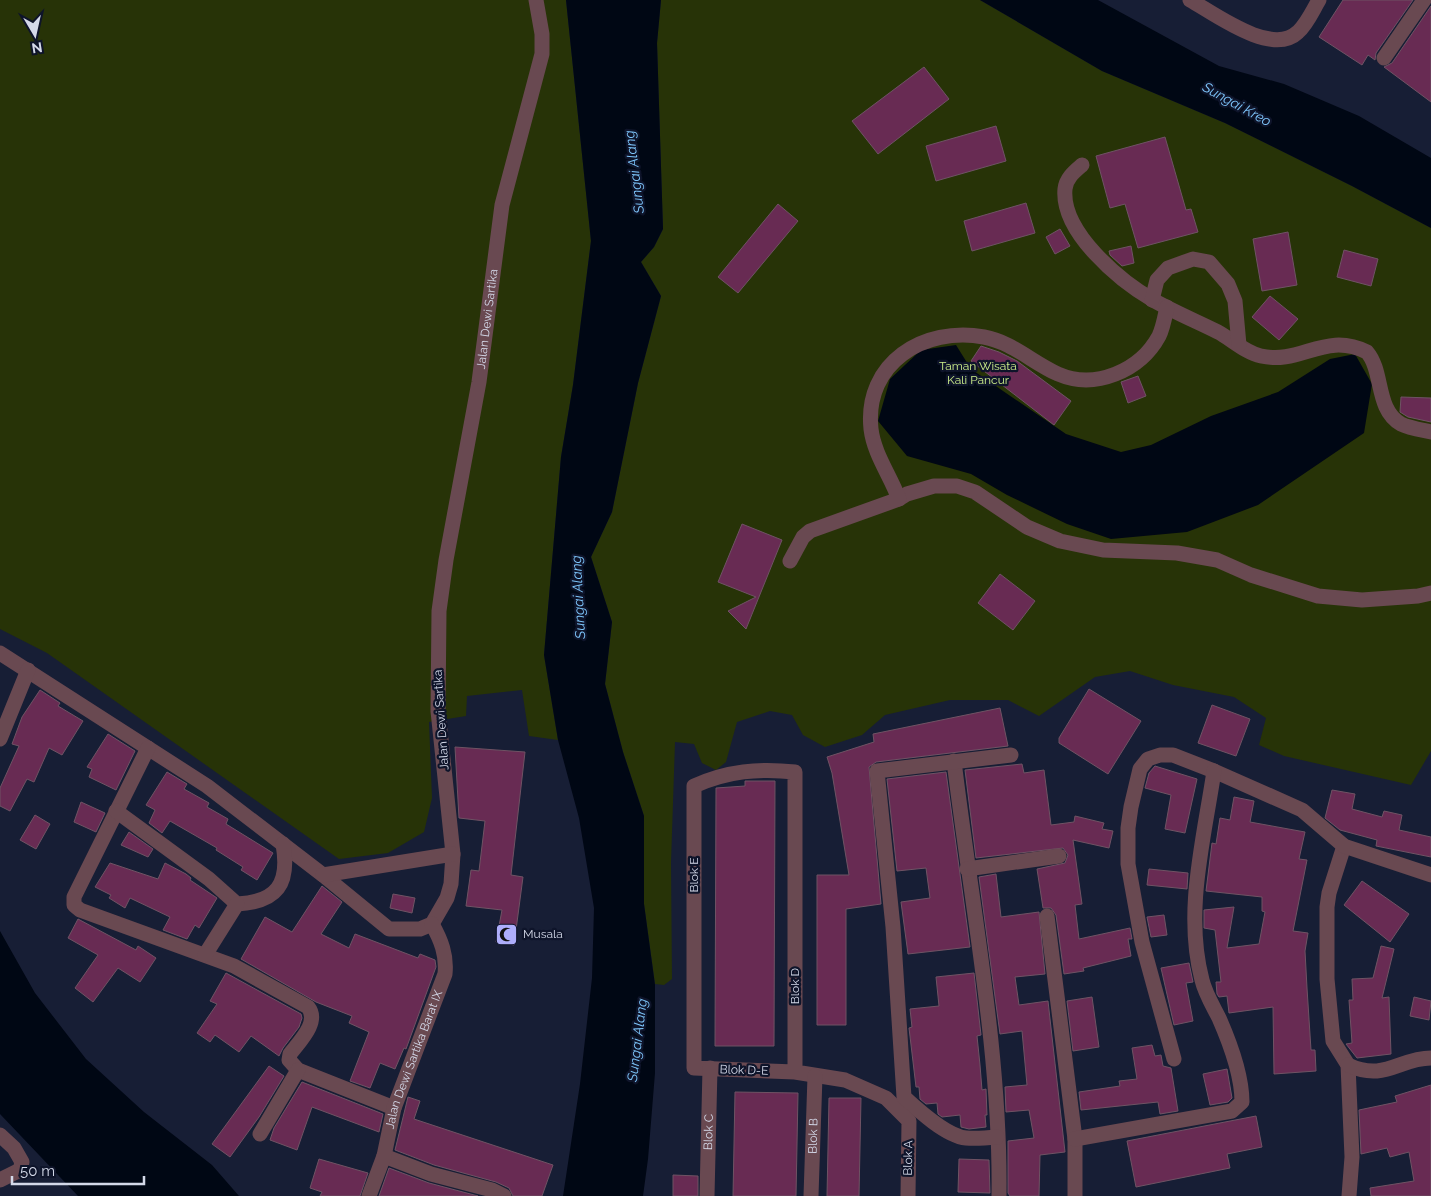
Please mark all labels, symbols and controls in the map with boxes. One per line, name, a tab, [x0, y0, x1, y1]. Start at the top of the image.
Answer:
north arrow	[10, 10, 60, 60]
text: N	[31, 39, 44, 57]
water label: Sungai Kreo	[1199, 78, 1274, 129]
water label: Sungai Alang	[621, 129, 647, 216]
street label: Jalan Dewi Sartika	[474, 268, 501, 370]
park label: Taman Wisata Kali Pancur	[939, 359, 1017, 387]
water label: Sungai Alang	[568, 555, 588, 640]
street label: Jalan Dewi Sartika	[431, 669, 451, 771]
street label: Blok E	[687, 857, 701, 893]
mosque icon: Musala	[495, 922, 519, 946]
place label: Musala	[523, 927, 563, 941]
street label: Blok D	[788, 967, 802, 1004]
street label: Jalan Dewi Sartika Barat IX	[383, 988, 445, 1130]
water label: Sungai Alang	[624, 997, 650, 1084]
street label: Blok D-E	[719, 1062, 769, 1078]
street label: Blok C	[701, 1114, 716, 1150]
street label: Blok B	[805, 1118, 821, 1154]
street label: Blok A	[901, 1140, 915, 1176]
scale bar	[12, 1154, 145, 1186]
text: 50 m	[20, 1162, 55, 1180]

